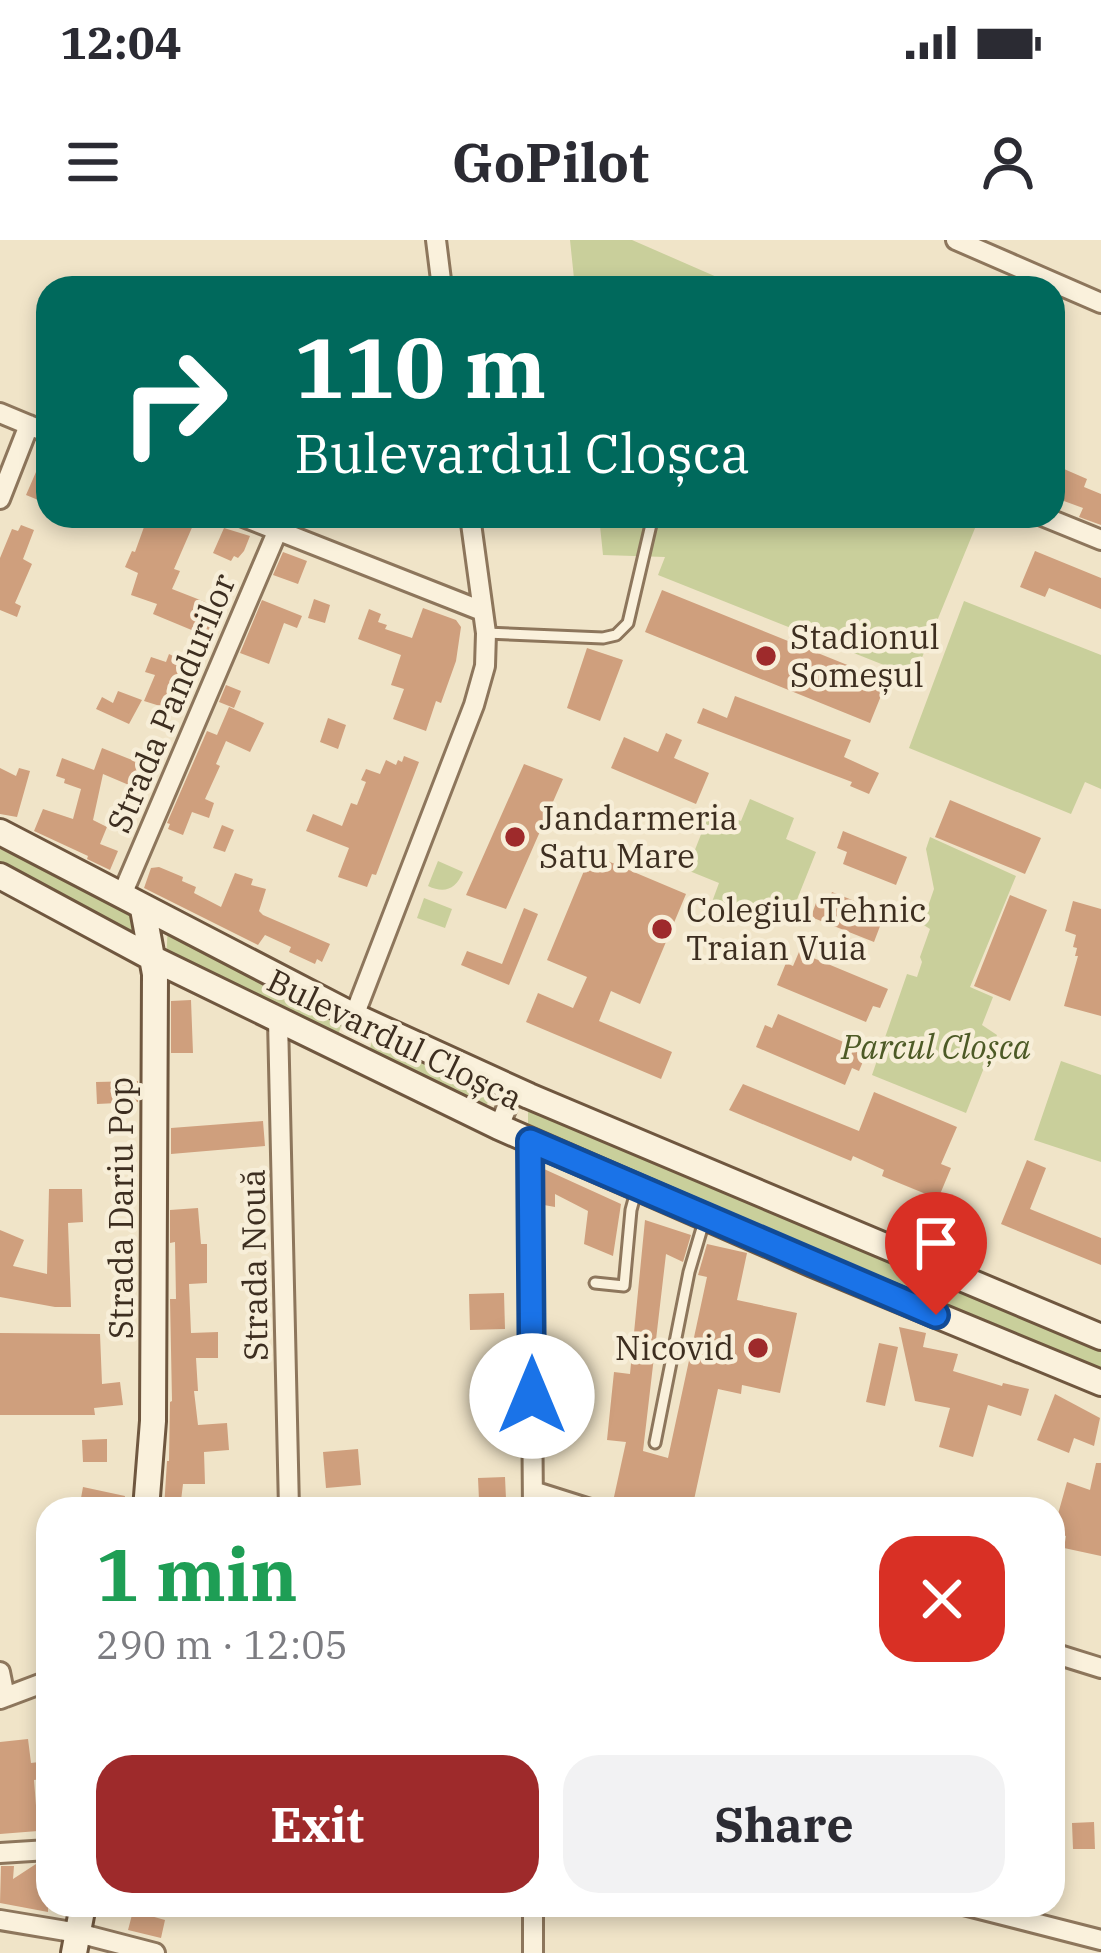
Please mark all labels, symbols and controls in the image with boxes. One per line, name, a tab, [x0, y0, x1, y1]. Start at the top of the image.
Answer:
text: 12:04	[60, 13, 182, 71]
text: GoPilot	[452, 127, 649, 197]
icon: menu	[60, 129, 126, 195]
icon: person	[975, 129, 1041, 195]
text: 110 m	[294, 312, 546, 421]
icon: right	[96, 324, 252, 480]
text: Bulevardul Cloșca	[294, 418, 750, 488]
street label: Strada Pandurilor	[97, 566, 245, 839]
place label: Stadionul Someșul	[790, 615, 940, 696]
marker: Stadionul Someșul	[753, 643, 779, 669]
place label: Jandarmeria Satu Mare	[539, 796, 738, 877]
marker: Jandarmeria Satu Mare	[502, 824, 528, 850]
place label: Colegiul Tehnic Traian Vuia	[686, 888, 926, 969]
marker: Colegiul Tehnic Traian Vuia	[649, 916, 675, 942]
street label: Bulevardul Cloșca	[261, 958, 530, 1119]
park label: Parcul Cloșca	[840, 1025, 1031, 1068]
street label: Strada Dariu Pop	[99, 1077, 142, 1339]
street label: Strada Nouă	[230, 1169, 277, 1361]
pin	[885, 1192, 987, 1315]
icon: arrive	[903, 1210, 969, 1276]
place label: Nicovid	[615, 1326, 734, 1369]
position arrow	[469, 1333, 595, 1459]
marker: Nicovid	[745, 1335, 771, 1361]
text: 1 min	[96, 1527, 298, 1621]
button: close	[879, 1536, 1005, 1662]
text: 290 m · 12:05	[96, 1619, 348, 1670]
button: Exit	[96, 1755, 539, 1893]
button: Share	[563, 1755, 1005, 1893]

